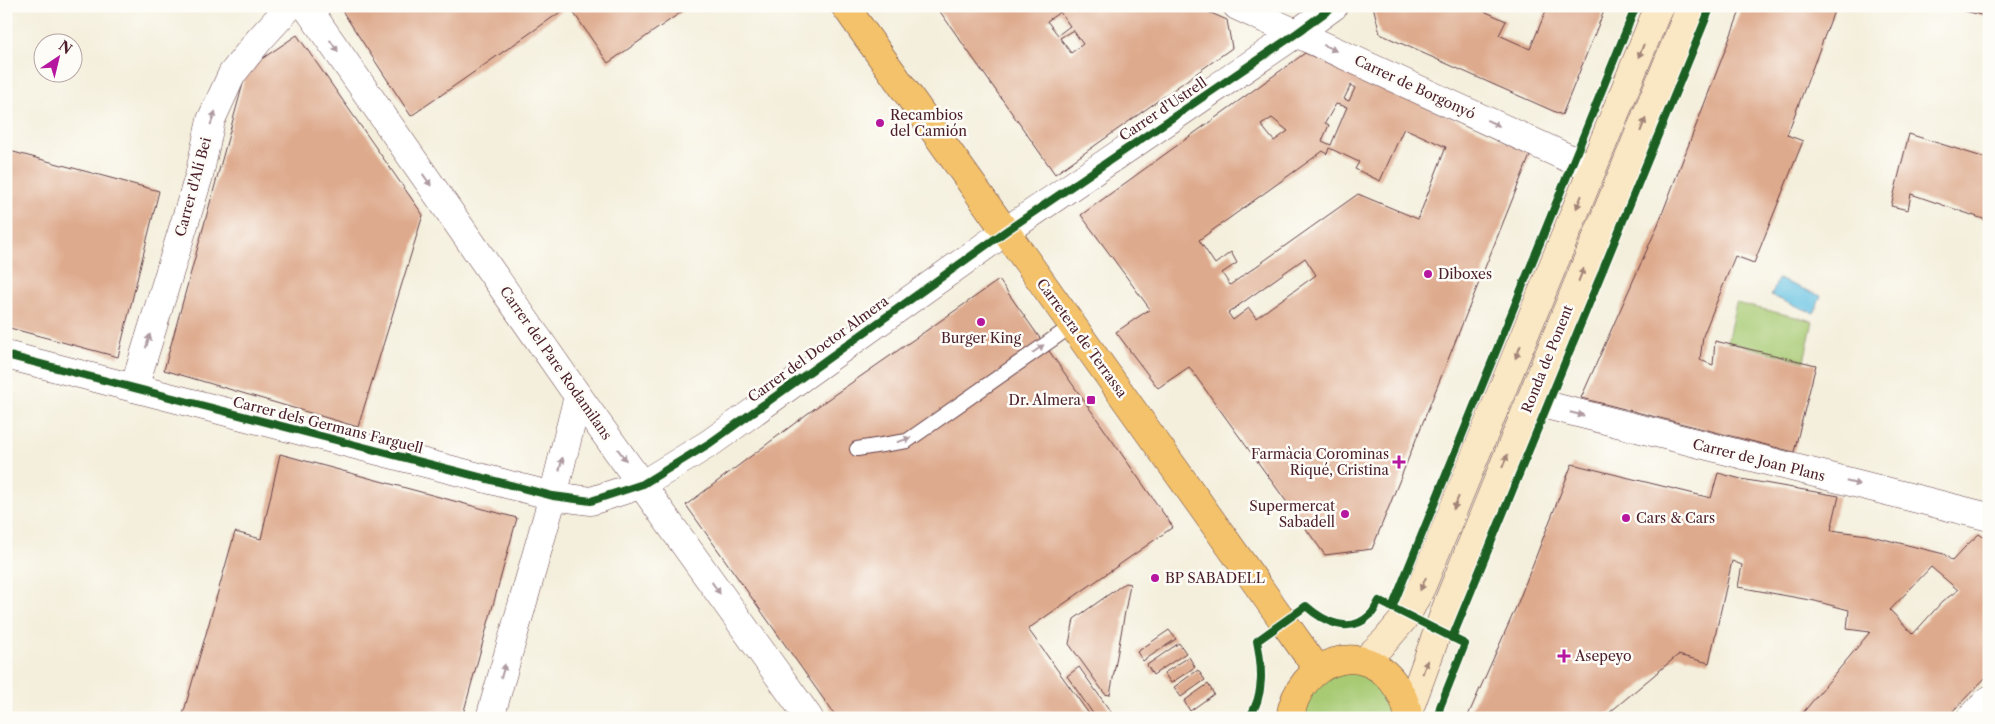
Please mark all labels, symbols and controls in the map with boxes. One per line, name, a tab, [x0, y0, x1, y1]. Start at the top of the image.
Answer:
north arrow	[32, 32, 82, 82]
text: N	[55, 36, 76, 58]
one-way arrow	[329, 39, 339, 53]
one-way arrow	[1323, 44, 1337, 52]
one-way arrow	[1636, 44, 1644, 58]
street label: Carrer de Borgonyó	[1352, 51, 1478, 123]
street label: Carrer d'Ustrell	[1116, 73, 1210, 145]
place label: Recambios del Camión	[890, 106, 967, 140]
one-way arrow	[209, 110, 217, 125]
marker: Recambios del Camión	[874, 117, 886, 129]
one-way arrow	[1639, 117, 1647, 132]
one-way arrow	[1486, 120, 1500, 128]
street label: Carrer d'Alí Bei	[171, 135, 215, 239]
one-way arrow	[422, 173, 432, 186]
one-way arrow	[1575, 195, 1583, 210]
place label: Diboxes	[1438, 265, 1492, 283]
marker: Diboxes	[1422, 268, 1434, 280]
one-way arrow	[1578, 268, 1586, 282]
street label: Carretera de Terrassa	[1033, 275, 1132, 401]
street label: Carrer del Pare Rodamilans	[496, 283, 616, 443]
street label: Carrer del Doctor Almera	[744, 292, 892, 406]
street label: Ronda de Ponent	[1517, 302, 1577, 416]
marker: Burger King	[975, 316, 987, 328]
place label: Burger King	[941, 329, 1022, 347]
one-way arrow	[145, 334, 153, 349]
one-way arrow	[1032, 344, 1045, 354]
one-way arrow	[1513, 345, 1521, 359]
place label: Dr. Almera	[1009, 391, 1082, 409]
street label: Carrer dels Germans Farguell	[231, 393, 425, 457]
marker: Dr. Almera	[1085, 394, 1097, 406]
one-way arrow	[1569, 410, 1584, 418]
street label: Carrer de Joan Plans	[1691, 435, 1827, 485]
one-way arrow	[897, 436, 912, 443]
place label: Farmàcia Corominas Riqué, Cristina	[1251, 445, 1390, 479]
one-way arrow	[616, 448, 627, 461]
one-way arrow	[1502, 454, 1510, 469]
one-way arrow	[557, 456, 565, 471]
marker: Farmàcia Corominas Riqué, Cristina	[1393, 456, 1405, 468]
one-way arrow	[1846, 479, 1861, 487]
one-way arrow	[1452, 495, 1459, 510]
place label: Supermercat Sabadell	[1249, 497, 1335, 531]
marker: Supermercat Sabadell	[1339, 508, 1351, 520]
place label: Cars & Cars	[1636, 509, 1715, 527]
marker: Cars & Cars	[1620, 512, 1632, 524]
place label: BP SABADELL	[1165, 569, 1265, 587]
marker: BP SABADELL	[1149, 572, 1161, 584]
one-way arrow	[1418, 577, 1426, 591]
one-way arrow	[711, 581, 721, 594]
place label: Asepeyo	[1574, 647, 1632, 665]
marker: Asepeyo	[1557, 649, 1571, 663]
one-way arrow	[1421, 659, 1429, 674]
one-way arrow	[500, 663, 508, 678]

